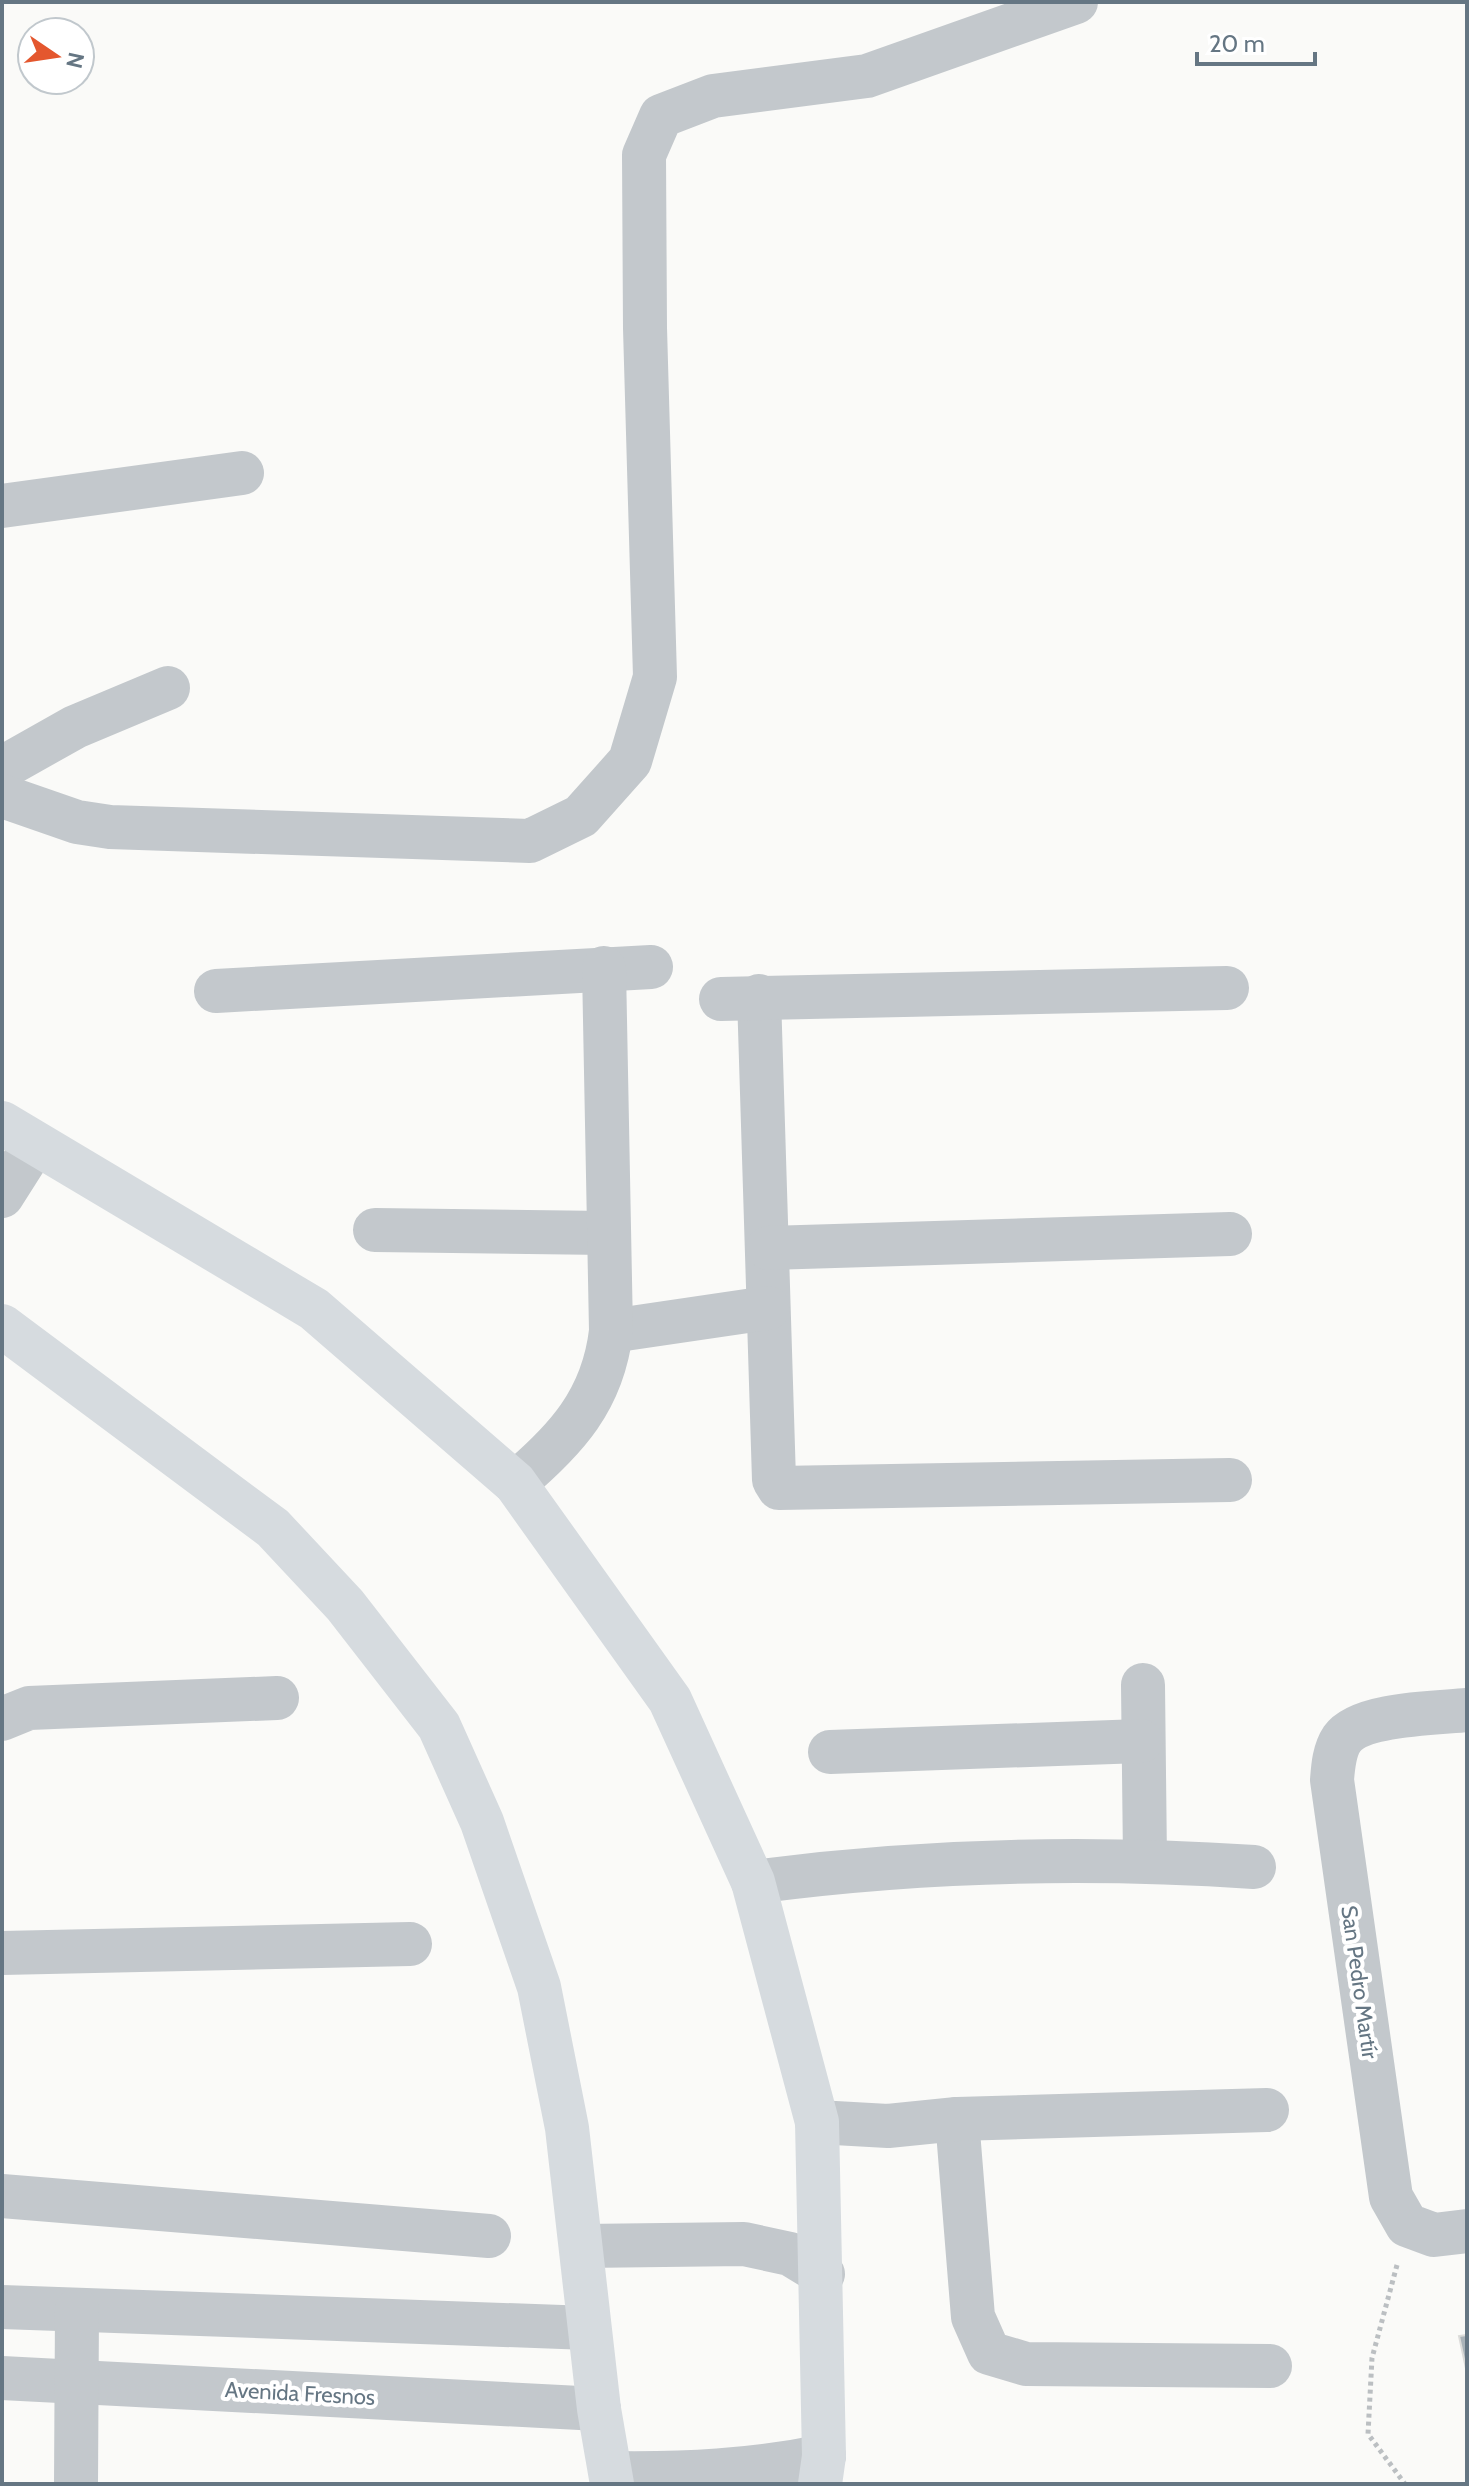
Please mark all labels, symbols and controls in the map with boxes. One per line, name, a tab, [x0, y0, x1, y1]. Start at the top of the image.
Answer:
north arrow	[16, 16, 96, 96]
scale bar	[1197, 16, 1315, 66]
text: 20 m	[1209, 29, 1265, 58]
text: N	[60, 50, 90, 71]
street label: San Pedro Martír	[1335, 1904, 1384, 2060]
street label: Avenida Fresnos	[224, 2376, 376, 2411]

